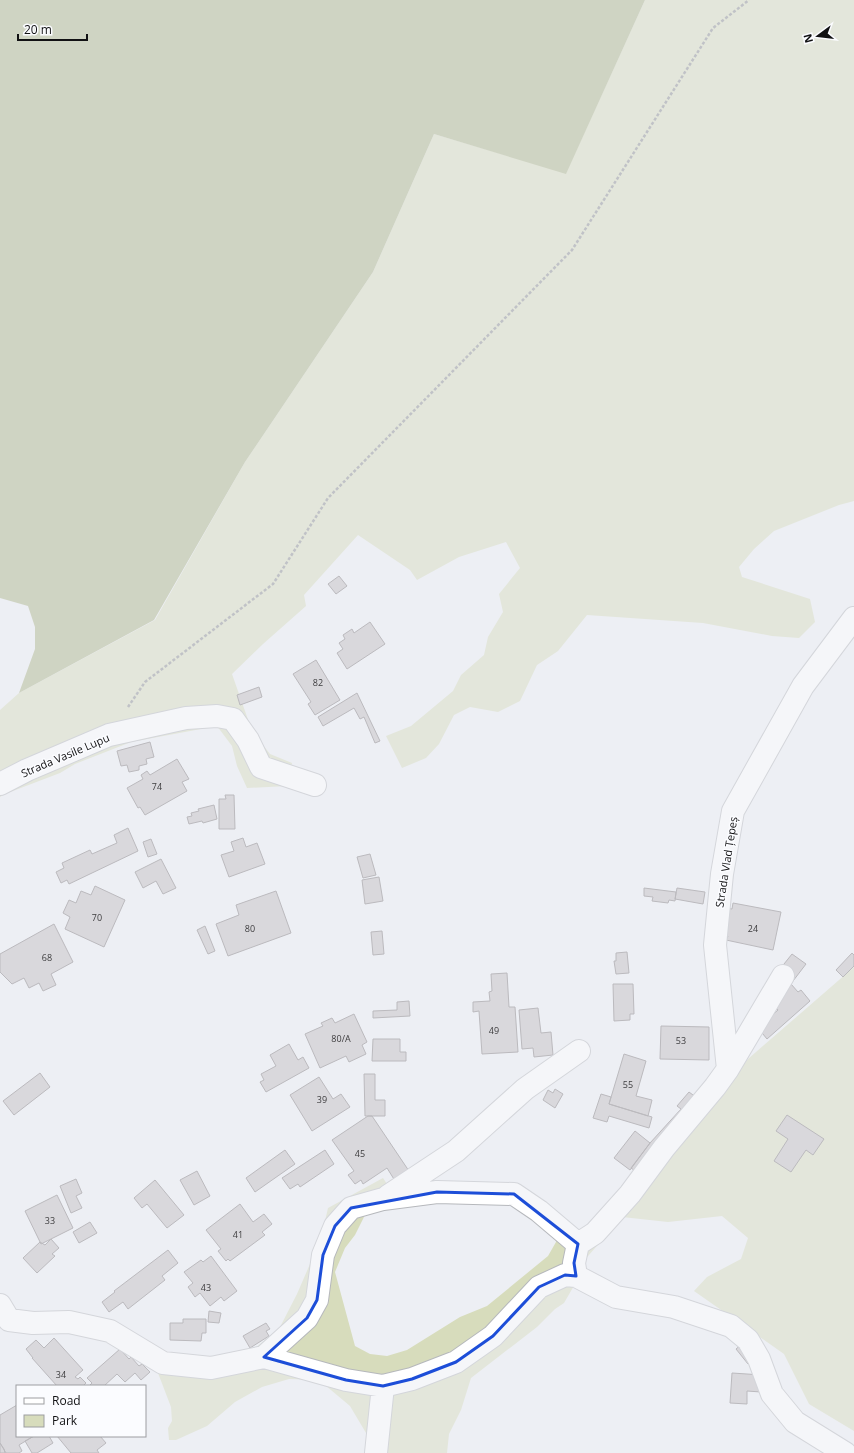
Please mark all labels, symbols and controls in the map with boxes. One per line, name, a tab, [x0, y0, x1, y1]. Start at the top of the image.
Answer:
scale bar	[18, 16, 87, 42]
north arrow	[798, 16, 838, 56]
text: 20 m	[24, 21, 52, 38]
text: N	[799, 32, 816, 45]
house number: 82	[313, 676, 323, 689]
street label: Strada Vasile Lupu	[18, 730, 112, 780]
house number: 74	[152, 780, 162, 793]
street label: Strada Vlad Țepeș	[711, 816, 741, 908]
house number: 70	[92, 911, 102, 924]
house number: 80	[245, 922, 255, 935]
house number: 24	[748, 922, 758, 935]
house number: 68	[42, 951, 52, 964]
house number: 49	[489, 1024, 499, 1037]
house number: 80/A	[331, 1032, 351, 1045]
house number: 53	[676, 1034, 686, 1047]
house number: 55	[623, 1078, 633, 1091]
house number: 39	[317, 1093, 327, 1106]
house number: 45	[355, 1147, 365, 1160]
house number: 33	[45, 1214, 55, 1227]
house number: 41	[233, 1228, 243, 1241]
house number: 43	[201, 1281, 211, 1294]
house number: 34	[56, 1368, 66, 1381]
legend	[16, 1385, 146, 1437]
text: Road	[52, 1392, 81, 1409]
text: Park	[52, 1412, 78, 1429]

